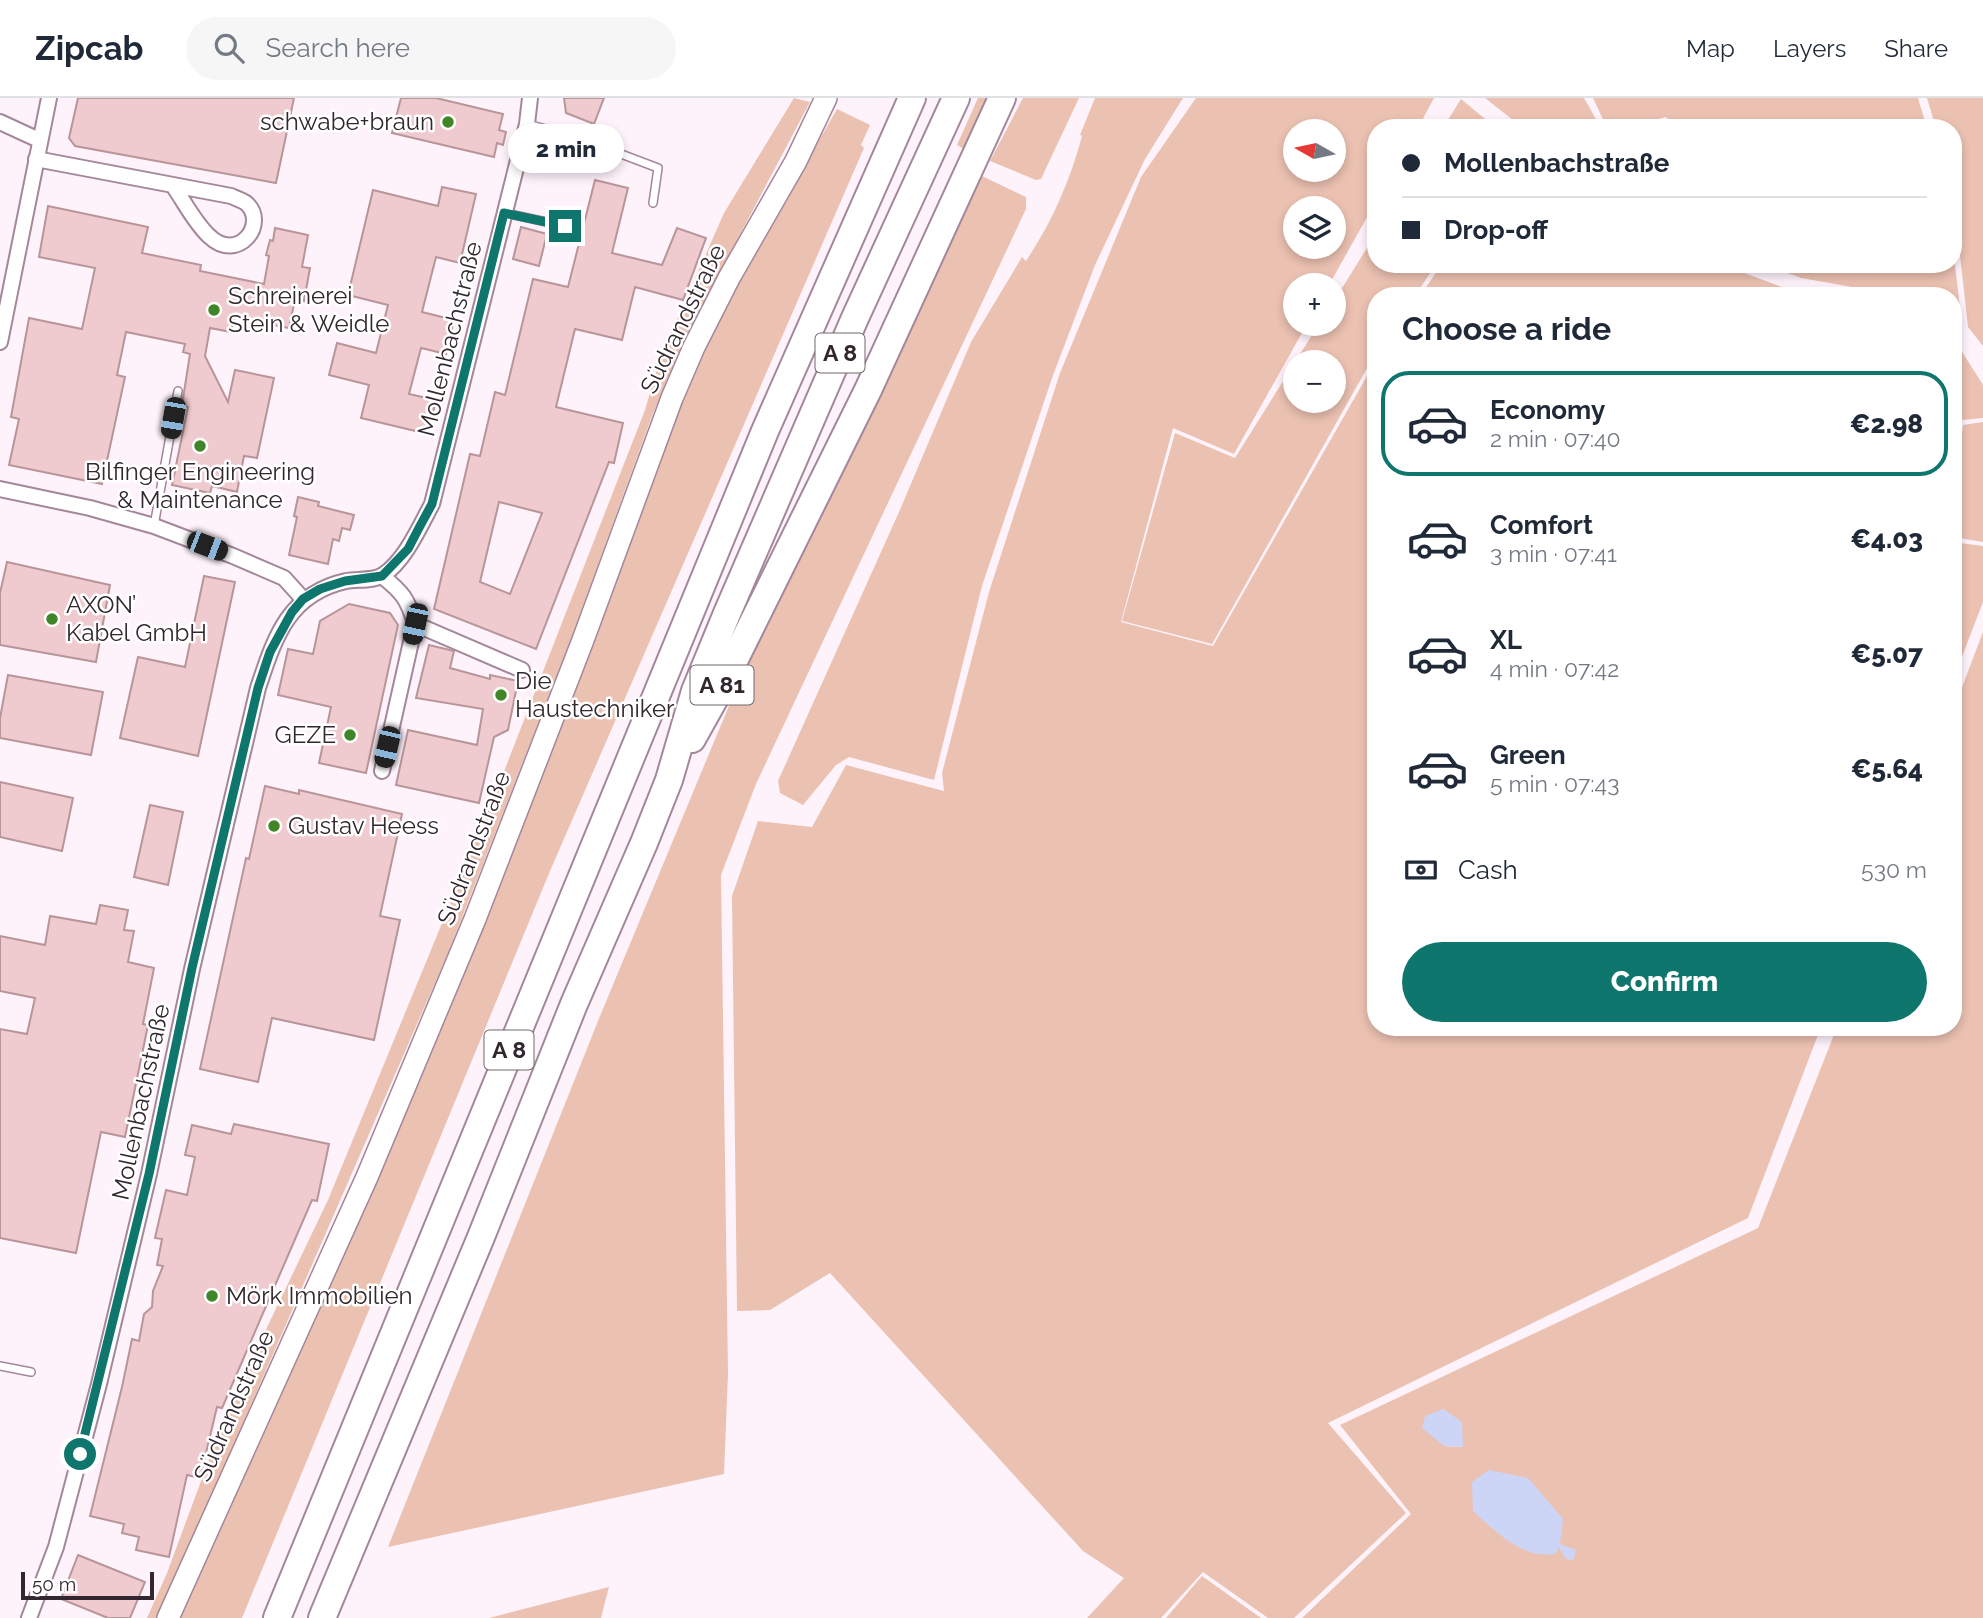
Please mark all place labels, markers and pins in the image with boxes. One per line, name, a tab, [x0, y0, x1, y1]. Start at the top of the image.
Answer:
place label: schwabe+braun	[260, 107, 434, 136]
marker: schwabe+braun	[440, 114, 456, 130]
place label: Schreinerei Stein & Weidle	[228, 281, 389, 338]
marker: Schreinerei Stein & Weidle	[206, 302, 222, 318]
marker: Bilfinger Engineering & Maintenance	[192, 438, 208, 454]
place label: Bilfinger Engineering & Maintenance	[85, 457, 315, 514]
place label: AXON’ Kabel GmbH	[66, 590, 207, 647]
marker: AXON’ Kabel GmbH	[44, 611, 60, 627]
place label: Die Haustechniker	[515, 666, 675, 723]
marker: Die Haustechniker	[493, 687, 509, 703]
place label: GEZE	[274, 720, 336, 749]
marker: GEZE	[342, 727, 358, 743]
place label: Gustav Heess	[288, 811, 439, 840]
marker: Gustav Heess	[266, 818, 282, 834]
place label: Mörk Immobilien	[226, 1281, 413, 1310]
marker: Mörk Immobilien	[204, 1288, 220, 1304]

